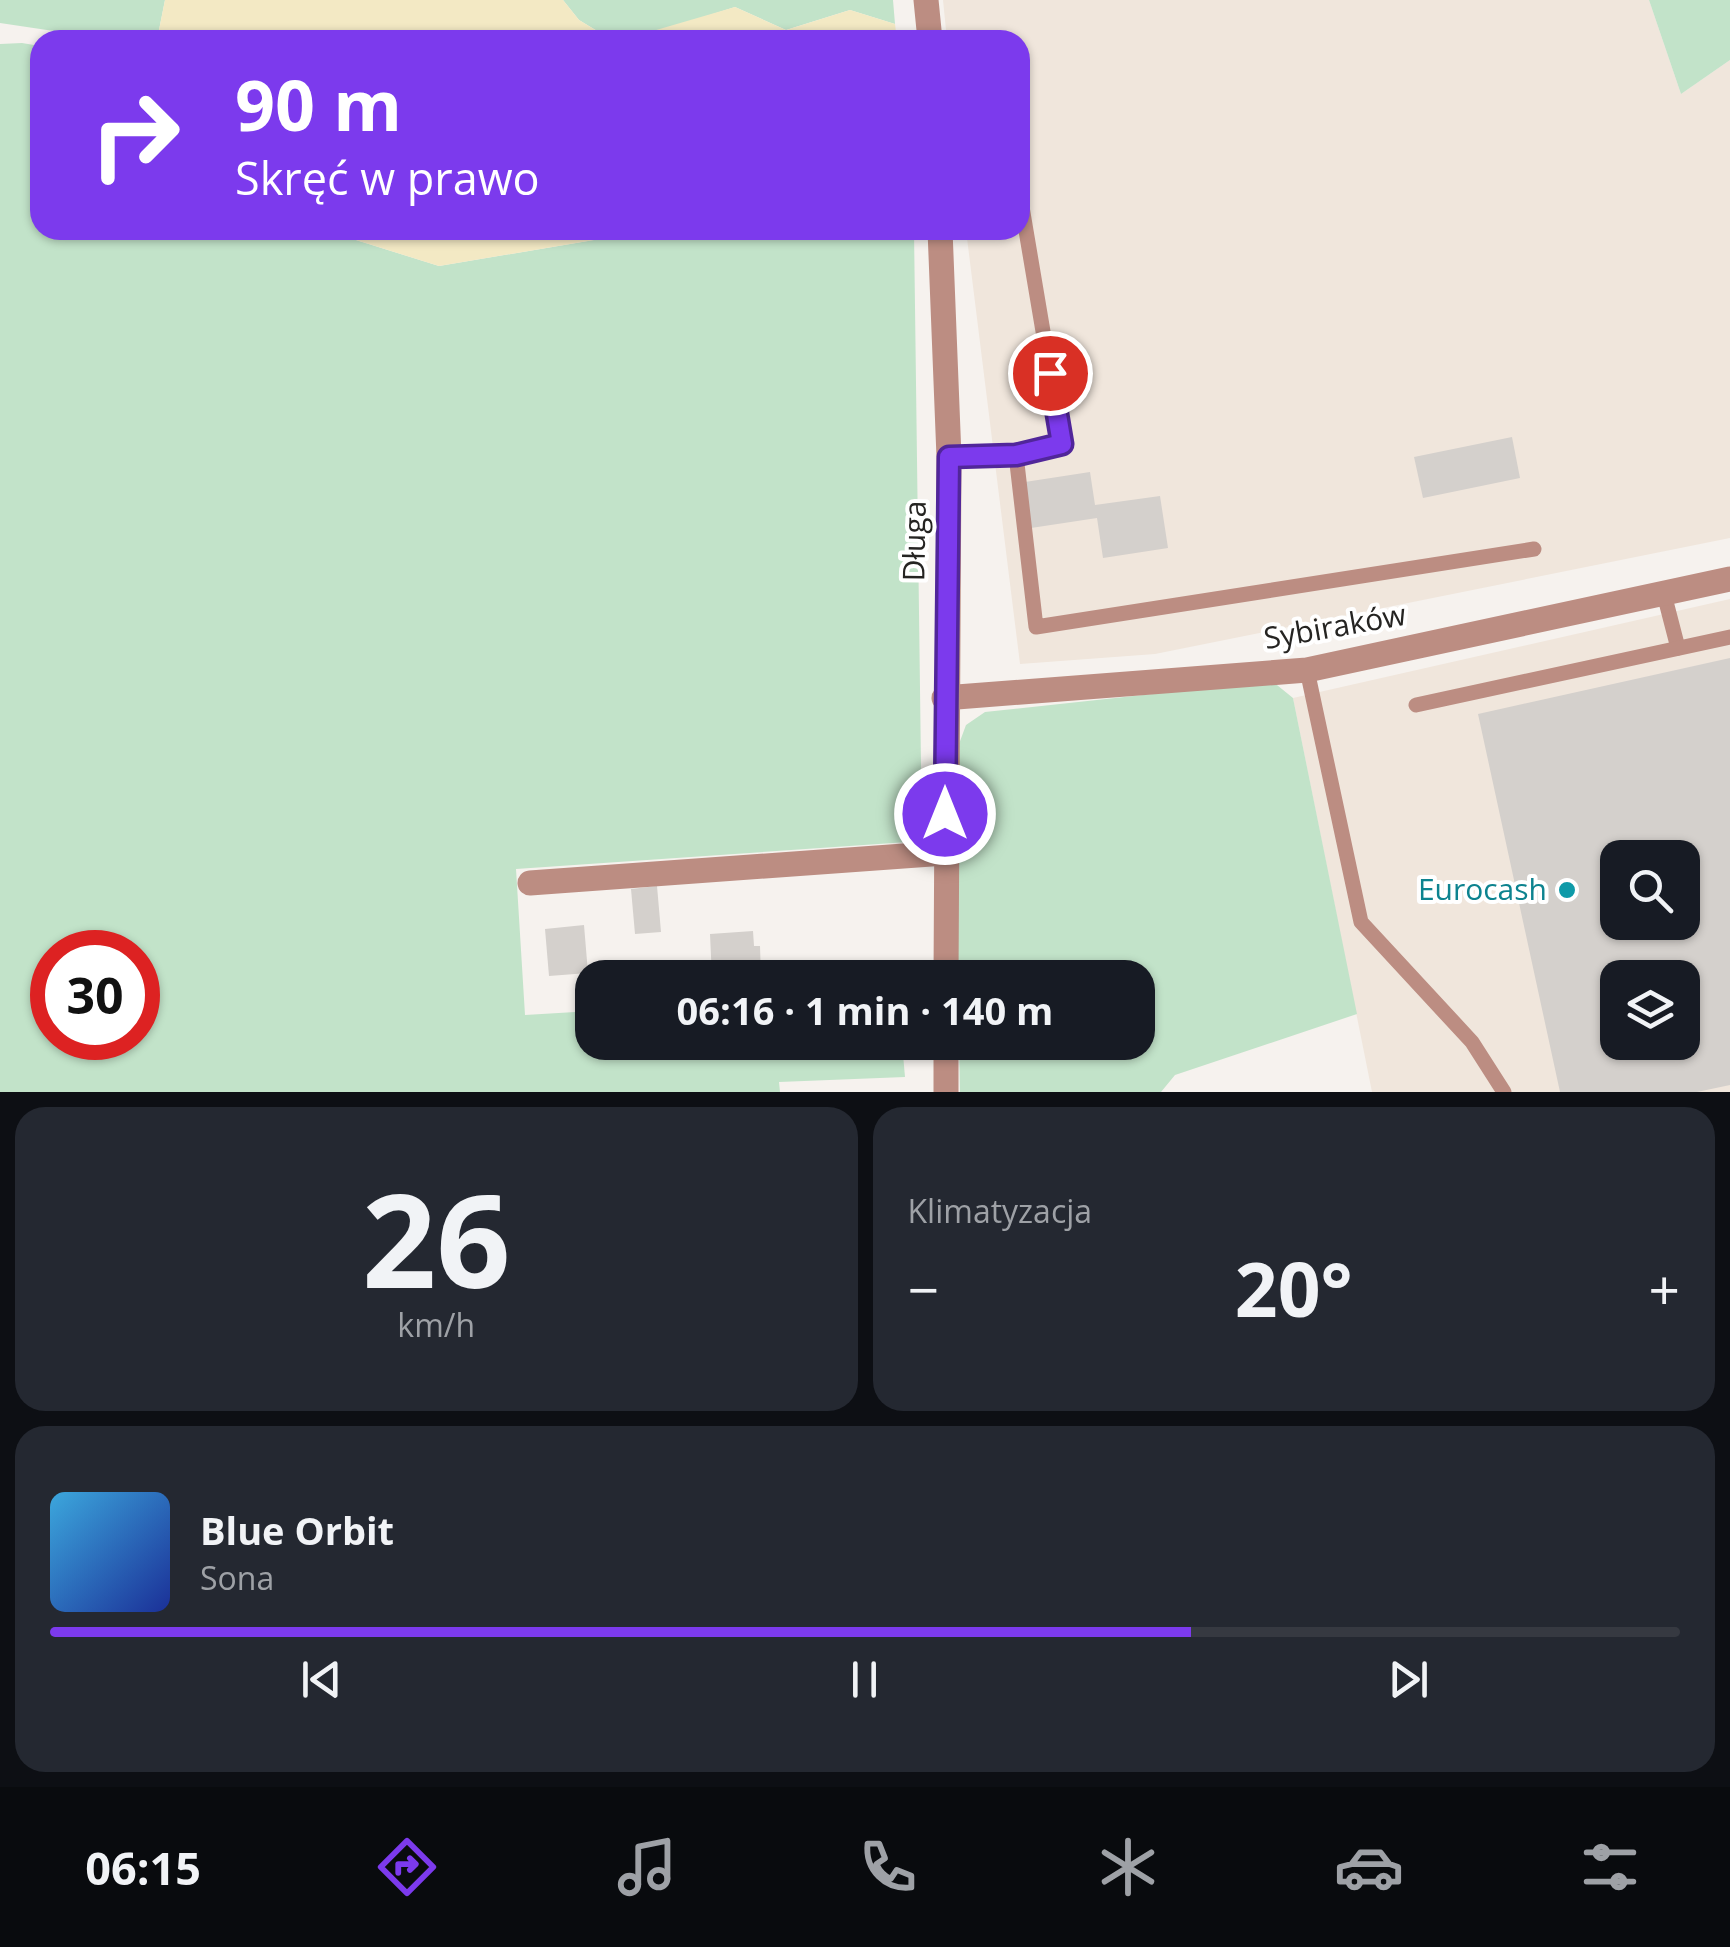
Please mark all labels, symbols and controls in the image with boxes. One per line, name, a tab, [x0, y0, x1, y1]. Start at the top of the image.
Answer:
text: 90 m	[235, 56, 402, 152]
icon: right	[70, 70, 200, 200]
text: Skręć w prawo	[235, 147, 540, 208]
pin	[1008, 331, 1093, 416]
icon: arrive	[1023, 346, 1078, 401]
street label: Długa	[892, 500, 935, 582]
street label: Sybiraków	[1261, 593, 1409, 658]
position arrow	[893, 762, 997, 866]
map controls	[1600, 840, 1700, 1060]
button: search	[1600, 840, 1700, 940]
place label: Eurocash	[1418, 868, 1547, 909]
marker: Eurocash	[1556, 879, 1578, 901]
speed limit sign: 30	[30, 930, 160, 1060]
button: layers	[1600, 960, 1700, 1060]
text: 06:16 · 1 min · 140 m	[677, 984, 1053, 1036]
text: 26	[362, 1149, 511, 1326]
text: Klimatyzacja	[908, 1189, 1092, 1232]
text: 20°	[1235, 1237, 1353, 1339]
text: −	[908, 1251, 939, 1326]
text: +	[1649, 1251, 1680, 1326]
text: km/h	[397, 1303, 475, 1346]
text: Blue Orbit	[200, 1504, 394, 1556]
text: Sona	[200, 1556, 274, 1599]
icon: previous	[294, 1652, 349, 1707]
icon: pause	[837, 1652, 892, 1707]
icon: next	[1381, 1652, 1436, 1707]
icon: directions	[372, 1832, 442, 1902]
icon: music	[612, 1832, 682, 1902]
icon: phone	[853, 1832, 923, 1902]
icon: climate	[1093, 1832, 1163, 1902]
icon: car	[1334, 1832, 1404, 1902]
icon: filters	[1575, 1832, 1645, 1902]
text: 06:15	[85, 1837, 201, 1898]

